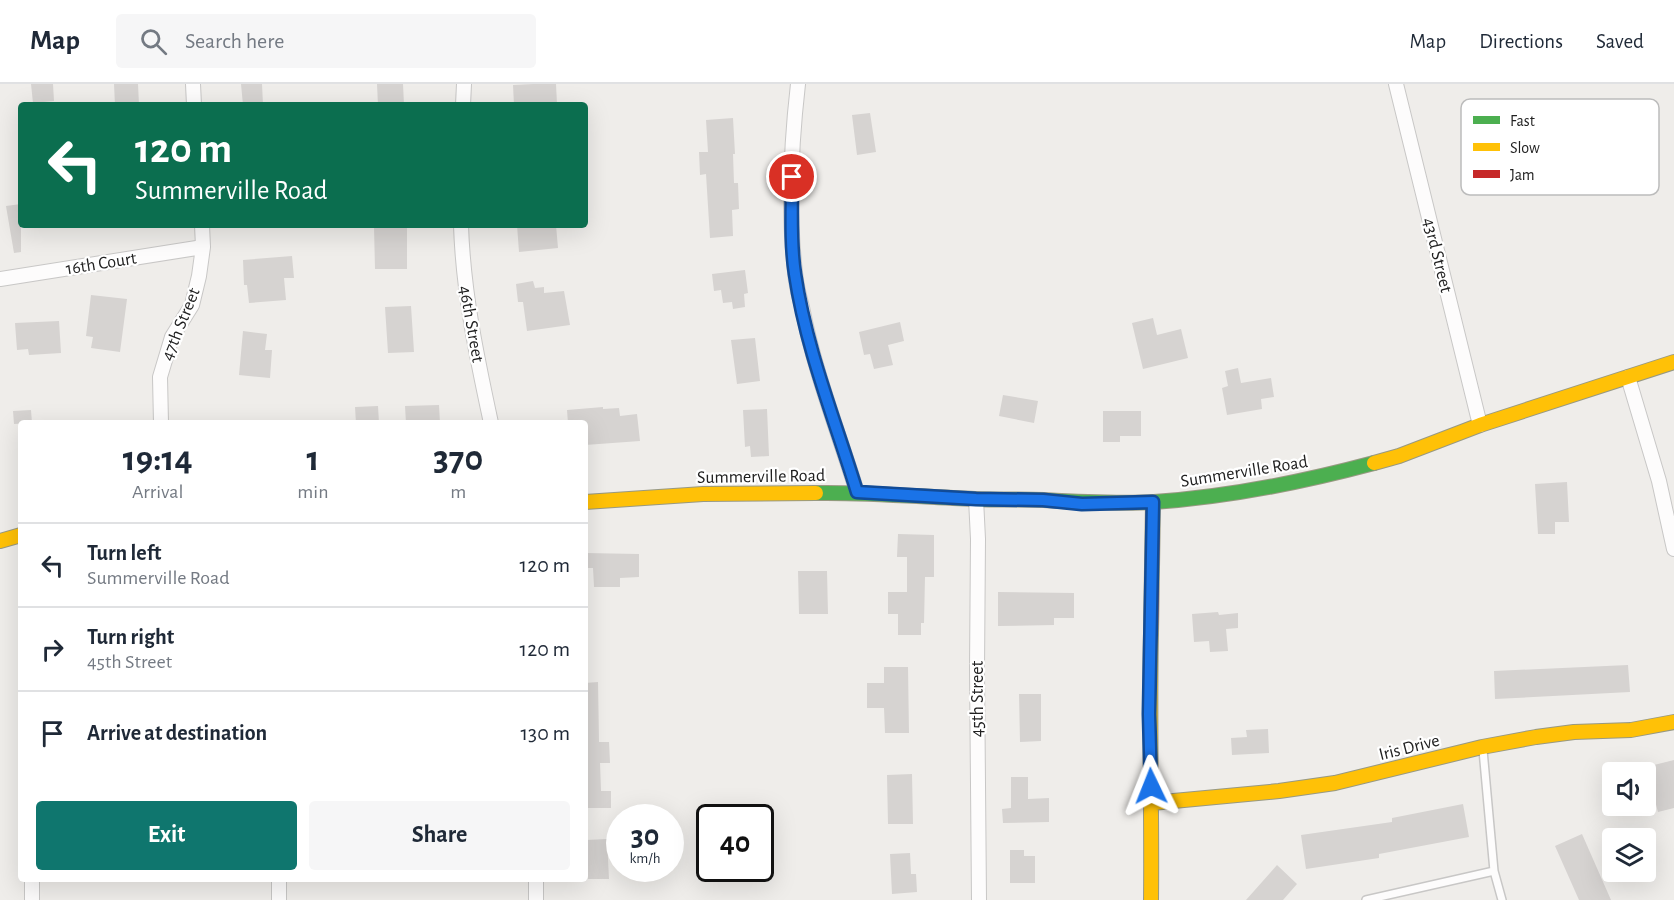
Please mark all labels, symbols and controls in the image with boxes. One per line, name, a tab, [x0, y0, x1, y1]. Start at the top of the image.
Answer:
search box	[116, 14, 536, 68]
icon: search	[137, 25, 170, 58]
text: Map	[30, 27, 80, 55]
text: Search here	[185, 30, 284, 52]
text: Map	[1410, 31, 1446, 52]
text: Directions	[1479, 31, 1563, 52]
text: Saved	[1596, 31, 1644, 52]
legend	[1461, 99, 1659, 195]
text: Fast	[1510, 113, 1535, 129]
icon: left	[36, 126, 114, 204]
text: 120 m	[135, 128, 232, 170]
text: Slow	[1510, 140, 1540, 156]
pin	[766, 151, 817, 202]
icon: arrive	[775, 160, 808, 193]
text: Jam	[1510, 167, 1535, 183]
text: Summerville Road	[135, 177, 328, 204]
street label: 43rd Street	[1419, 216, 1455, 295]
street label: 16th Court	[65, 249, 138, 278]
street label: 46th Street	[455, 284, 487, 364]
street label: 47th Street	[158, 285, 204, 363]
text: 19:14	[123, 441, 193, 477]
text: 1	[306, 441, 319, 477]
text: 370	[433, 441, 483, 477]
street label: Summerville Road	[1179, 453, 1309, 491]
street label: Summerville Road	[697, 467, 825, 487]
text: Arrival	[132, 482, 183, 502]
text: min	[297, 482, 329, 502]
text: m	[450, 482, 466, 502]
text: Turn left	[87, 542, 161, 564]
icon: left	[36, 549, 69, 582]
text: 120 m	[520, 554, 570, 576]
text: Summerville Road	[87, 568, 230, 588]
text: Turn right	[87, 626, 174, 648]
icon: right	[36, 633, 69, 666]
text: 120 m	[520, 638, 570, 660]
text: 45th Street	[87, 652, 172, 672]
street label: 45th Street	[969, 660, 987, 737]
icon: arrive	[36, 717, 69, 750]
text: Arrive at destination	[87, 722, 267, 744]
text: 130 m	[521, 722, 570, 744]
street label: Iris Drive	[1377, 732, 1441, 764]
position arrow	[1119, 754, 1183, 818]
map controls	[1602, 762, 1656, 882]
button: sound	[1602, 762, 1656, 816]
button: Exit	[36, 801, 297, 870]
button: Share	[309, 801, 570, 870]
speed limit sign: 40	[696, 804, 774, 882]
text: 30	[631, 821, 659, 851]
button: layers	[1602, 828, 1656, 882]
text: km/h	[630, 851, 660, 866]

